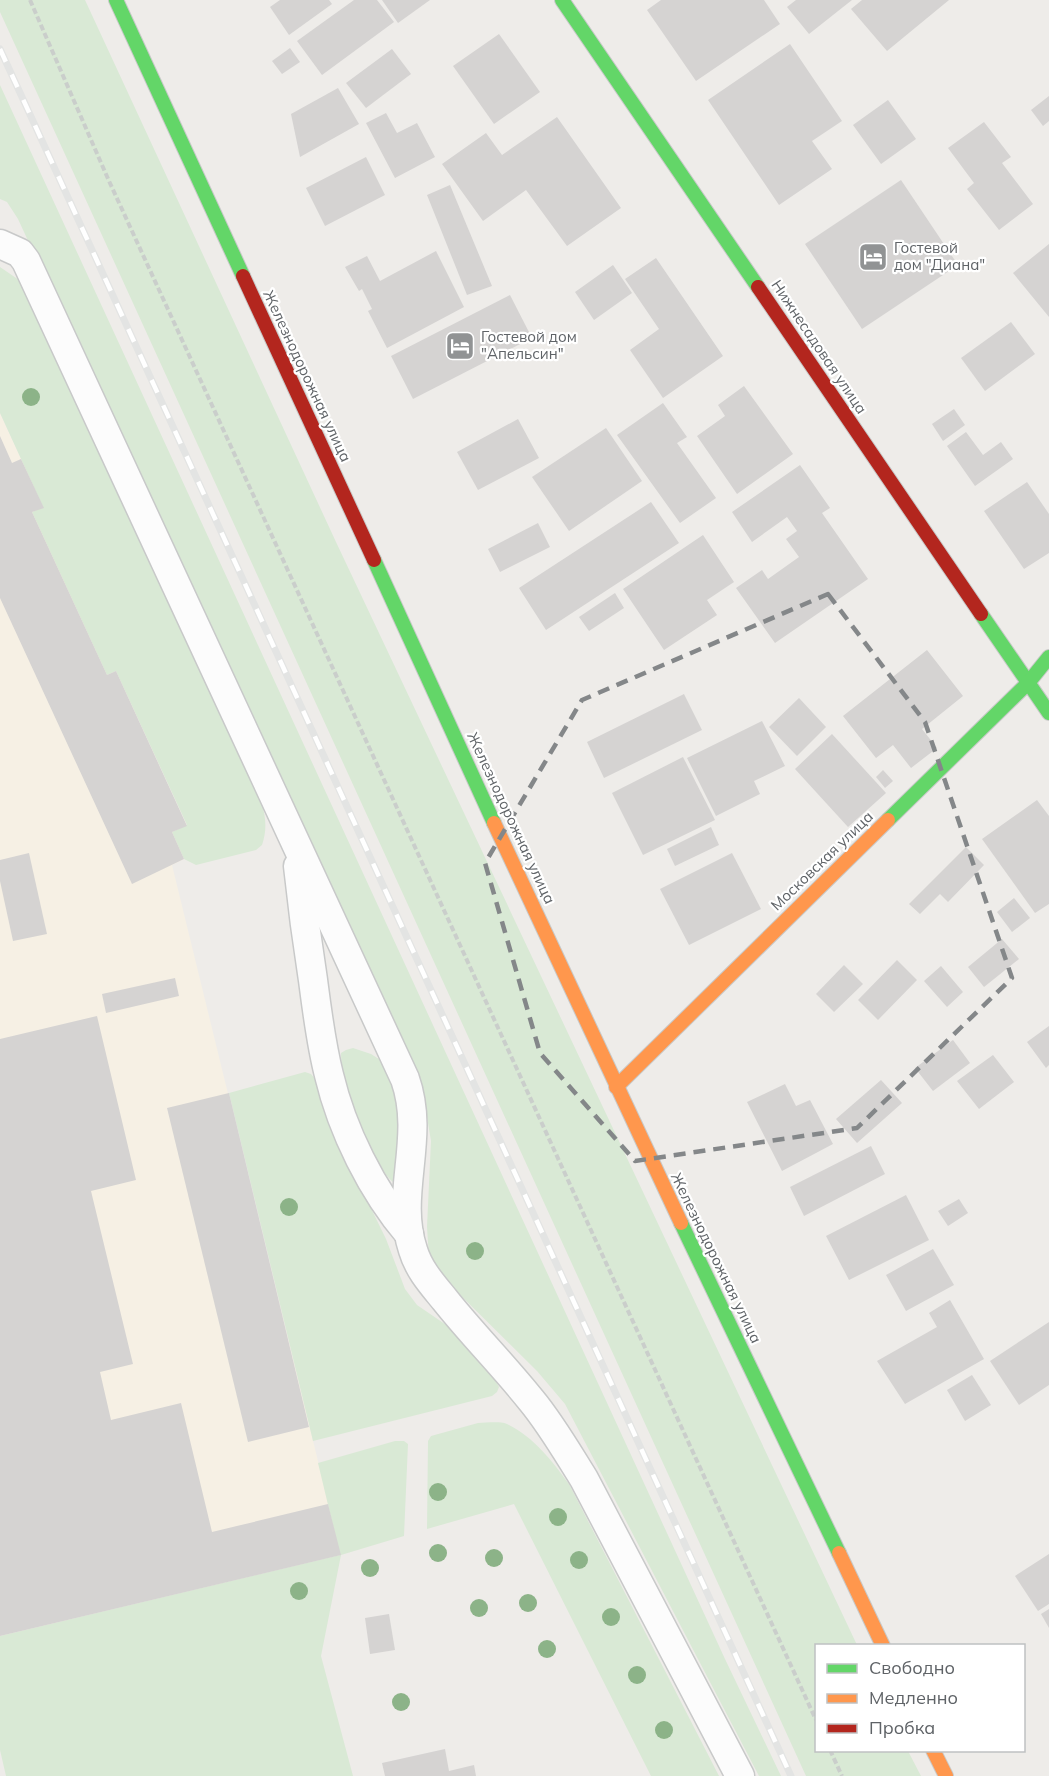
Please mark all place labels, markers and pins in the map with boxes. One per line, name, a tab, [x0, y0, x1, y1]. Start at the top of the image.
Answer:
place label: Гостевой дом "Диана"	[894, 238, 985, 274]
hotel icon: Гостевой дом "Диана"	[857, 241, 889, 273]
place label: Гостевой дом "Апельсин"	[481, 327, 577, 363]
hotel icon: Гостевой дом "Апельсин"	[444, 330, 476, 362]

